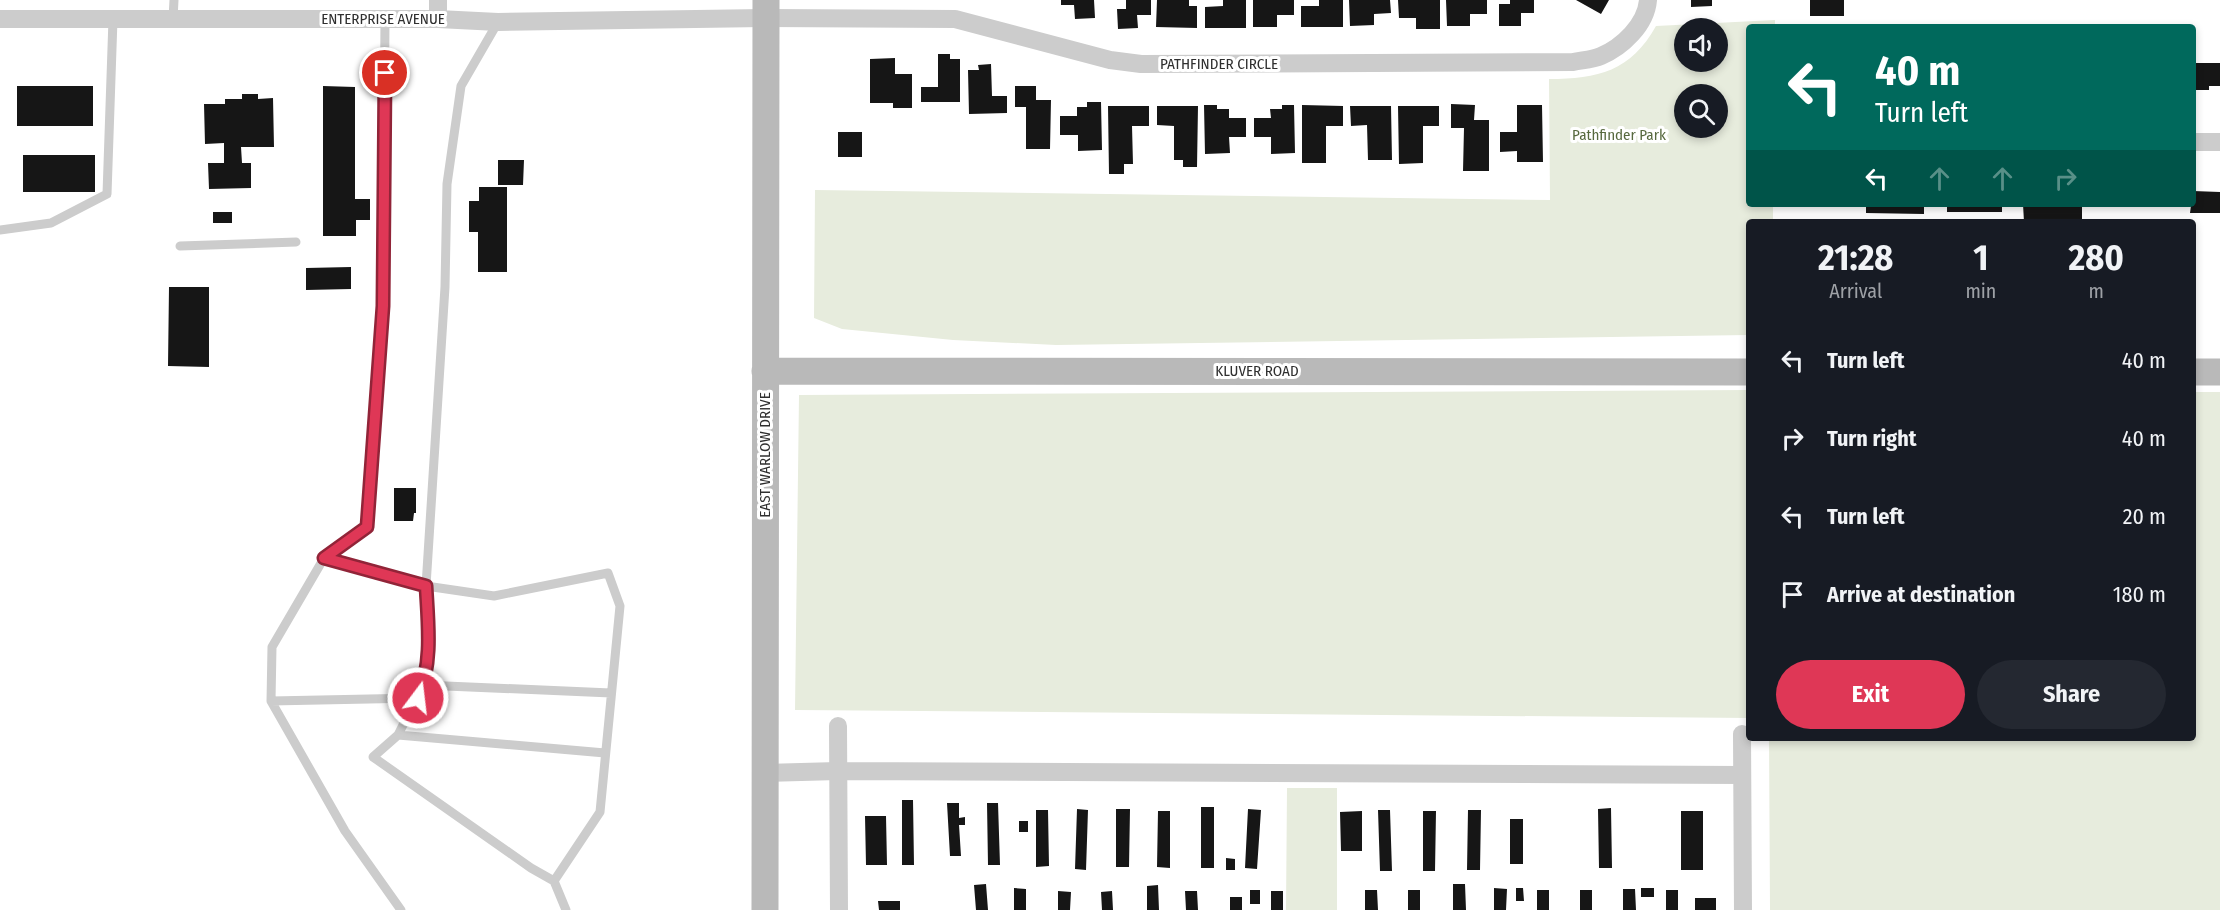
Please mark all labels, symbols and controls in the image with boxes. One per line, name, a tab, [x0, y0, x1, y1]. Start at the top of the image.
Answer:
street label: ENTERPRISE AVENUE	[321, 10, 445, 28]
map controls	[1674, 18, 1728, 138]
button: sound	[1674, 18, 1728, 72]
text: 40 m	[1875, 46, 1960, 96]
pin	[359, 47, 410, 98]
icon: left	[1776, 48, 1854, 126]
street label: PATHFINDER CIRCLE	[1160, 55, 1278, 73]
icon: arrive	[368, 56, 401, 89]
button: search	[1674, 84, 1728, 138]
text: Turn left	[1875, 97, 1968, 129]
park label: Pathfinder Park	[1572, 126, 1666, 144]
icon: left	[1860, 162, 1893, 195]
icon: ahead	[1923, 162, 1956, 195]
icon: ahead	[1986, 162, 2019, 195]
icon: right	[2049, 162, 2082, 195]
text: 21:28	[1818, 236, 1893, 280]
text: 1	[1973, 236, 1989, 280]
text: 280	[2069, 236, 2124, 280]
text: Arrival	[1829, 279, 1882, 303]
text: min	[1965, 279, 1996, 303]
text: m	[2088, 279, 2104, 303]
icon: left	[1776, 344, 1809, 377]
text: Turn left	[1827, 347, 1905, 374]
text: 40 m	[2122, 347, 2166, 374]
street label: KLUVER ROAD	[1215, 362, 1299, 380]
street label: EAST WARLOW DRIVE	[756, 392, 774, 518]
icon: right	[1776, 422, 1809, 455]
text: Turn right	[1827, 425, 1916, 452]
text: 40 m	[2122, 425, 2166, 452]
icon: left	[1776, 500, 1809, 533]
text: Turn left	[1827, 503, 1905, 530]
text: 20 m	[2123, 503, 2166, 530]
icon: arrive	[1776, 578, 1809, 611]
text: Arrive at destination	[1827, 581, 2015, 608]
text: 180 m	[2113, 581, 2166, 608]
button: Exit	[1776, 660, 1965, 729]
button: Share	[1977, 660, 2166, 729]
position arrow	[386, 666, 450, 730]

